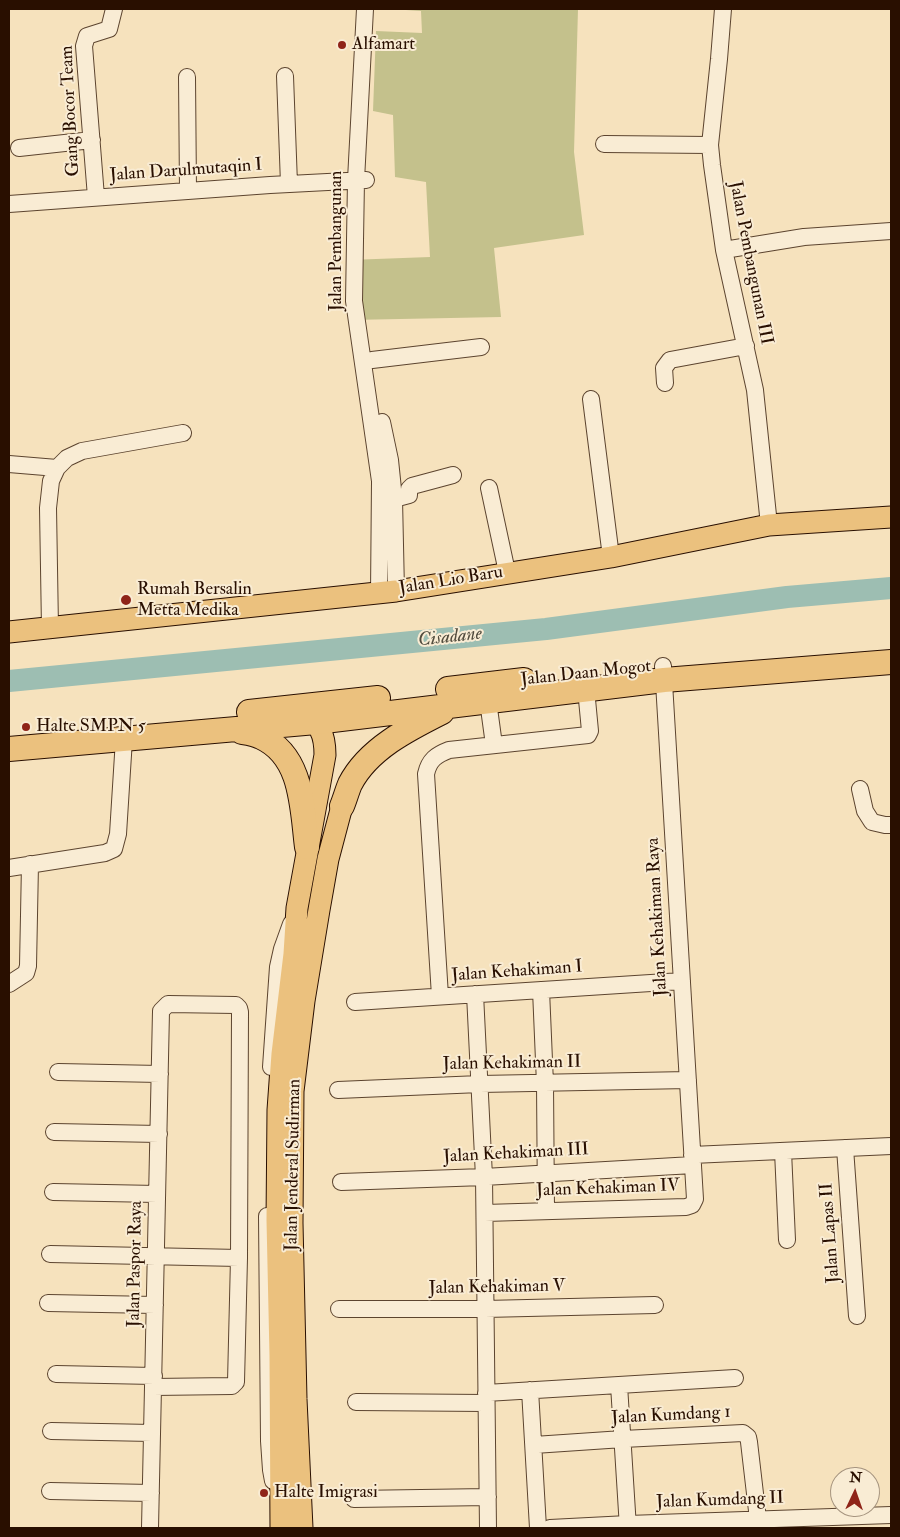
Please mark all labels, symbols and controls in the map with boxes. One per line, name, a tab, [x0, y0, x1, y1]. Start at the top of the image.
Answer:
place label: Alfamart	[352, 34, 415, 56]
marker: Alfamart	[336, 39, 348, 51]
street label: Gang Bocor Team	[57, 45, 85, 177]
street label: Jalan Darulmutaqin I	[109, 155, 263, 187]
street label: Jalan Pembangunan	[326, 171, 348, 311]
street label: Jalan Pembangunan III	[724, 179, 776, 347]
street label: Jalan Lio Baru	[398, 562, 504, 600]
place label: Rumah Bersalin Metta Medika	[137, 579, 252, 622]
marker: Rumah Bersalin Metta Medika	[119, 593, 133, 607]
water label: Cisadane	[417, 623, 483, 653]
street label: Jalan Daan Mogot	[520, 656, 652, 692]
place label: Halte SMPN 5	[36, 716, 146, 738]
marker: Halte SMPN 5	[20, 721, 32, 733]
street label: Jalan Kehakiman Raya	[643, 837, 673, 997]
street label: Jalan Kehakiman I	[451, 957, 583, 987]
street label: Jalan Kehakiman II	[443, 1052, 581, 1076]
street label: Jalan Jenderal Sudirman	[282, 1079, 306, 1251]
street label: Jalan Kehakiman III	[443, 1139, 589, 1169]
street label: Jalan Kehakiman IV	[536, 1176, 680, 1202]
street label: Jalan Lapas II	[817, 1182, 845, 1284]
street label: Jalan Paspor Raya	[124, 1200, 148, 1328]
street label: Jalan Kehakiman V	[429, 1276, 565, 1300]
street label: Jalan Kumdang 1	[611, 1402, 731, 1430]
north arrow	[830, 1467, 880, 1517]
text: N	[849, 1469, 862, 1486]
place label: Halte Imigrasi	[274, 1482, 378, 1504]
marker: Halte Imigrasi	[258, 1487, 270, 1499]
street label: Jalan Kumdang II	[656, 1488, 784, 1514]

